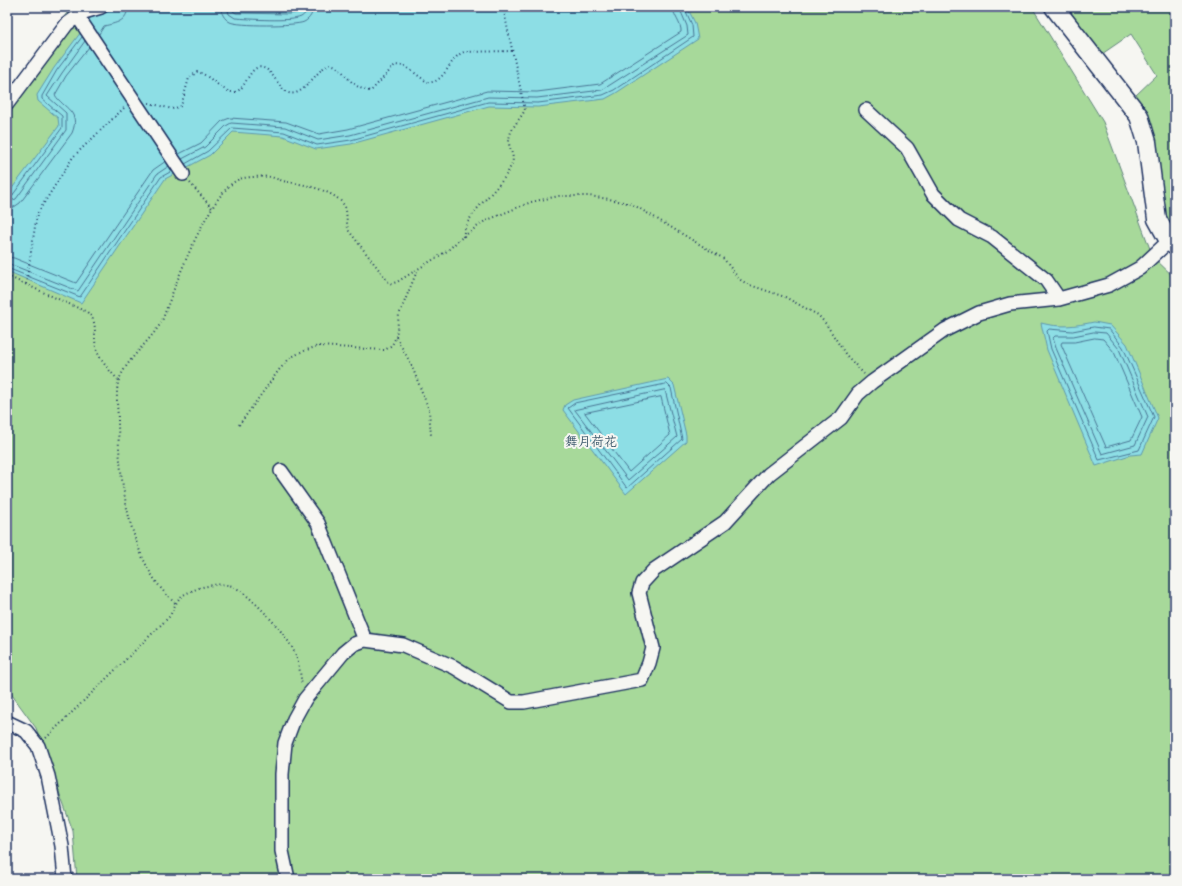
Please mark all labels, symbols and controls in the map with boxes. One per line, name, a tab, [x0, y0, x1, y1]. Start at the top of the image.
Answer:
park label: 舞月荷花	[565, 435, 617, 451]

